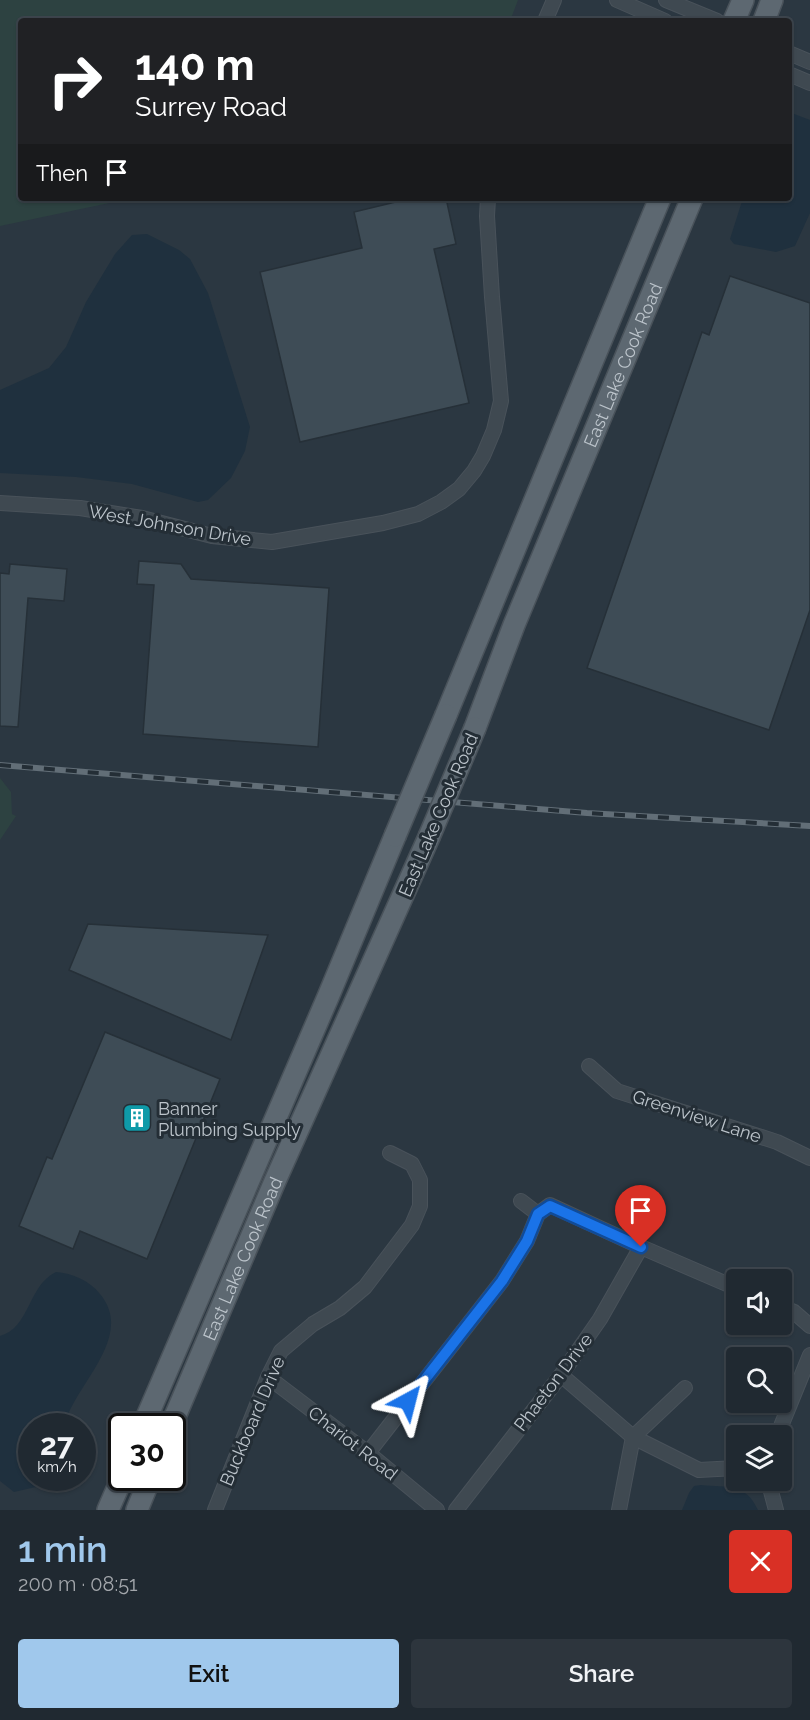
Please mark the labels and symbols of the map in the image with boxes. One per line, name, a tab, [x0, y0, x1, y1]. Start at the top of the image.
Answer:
street label: East Lake Cook Road	[579, 280, 666, 450]
street label: West Johnson Drive	[87, 500, 253, 550]
street label: East Lake Cook Road	[394, 730, 482, 900]
street label: Greenview Lane	[630, 1085, 764, 1147]
place label: Banner Plumbing Supply	[158, 1098, 301, 1140]
building icon: Banner Plumbing Supply	[121, 1102, 153, 1134]
street label: East Lake Cook Road	[198, 1173, 286, 1343]
pin	[615, 1185, 666, 1247]
street label: Phaeton Drive	[510, 1329, 597, 1435]
street label: Buckboard Drive	[215, 1353, 289, 1489]
position arrow	[376, 1369, 440, 1433]
street label: Chariot Road	[304, 1402, 402, 1484]
speed limit sign: 30	[108, 1413, 186, 1491]

